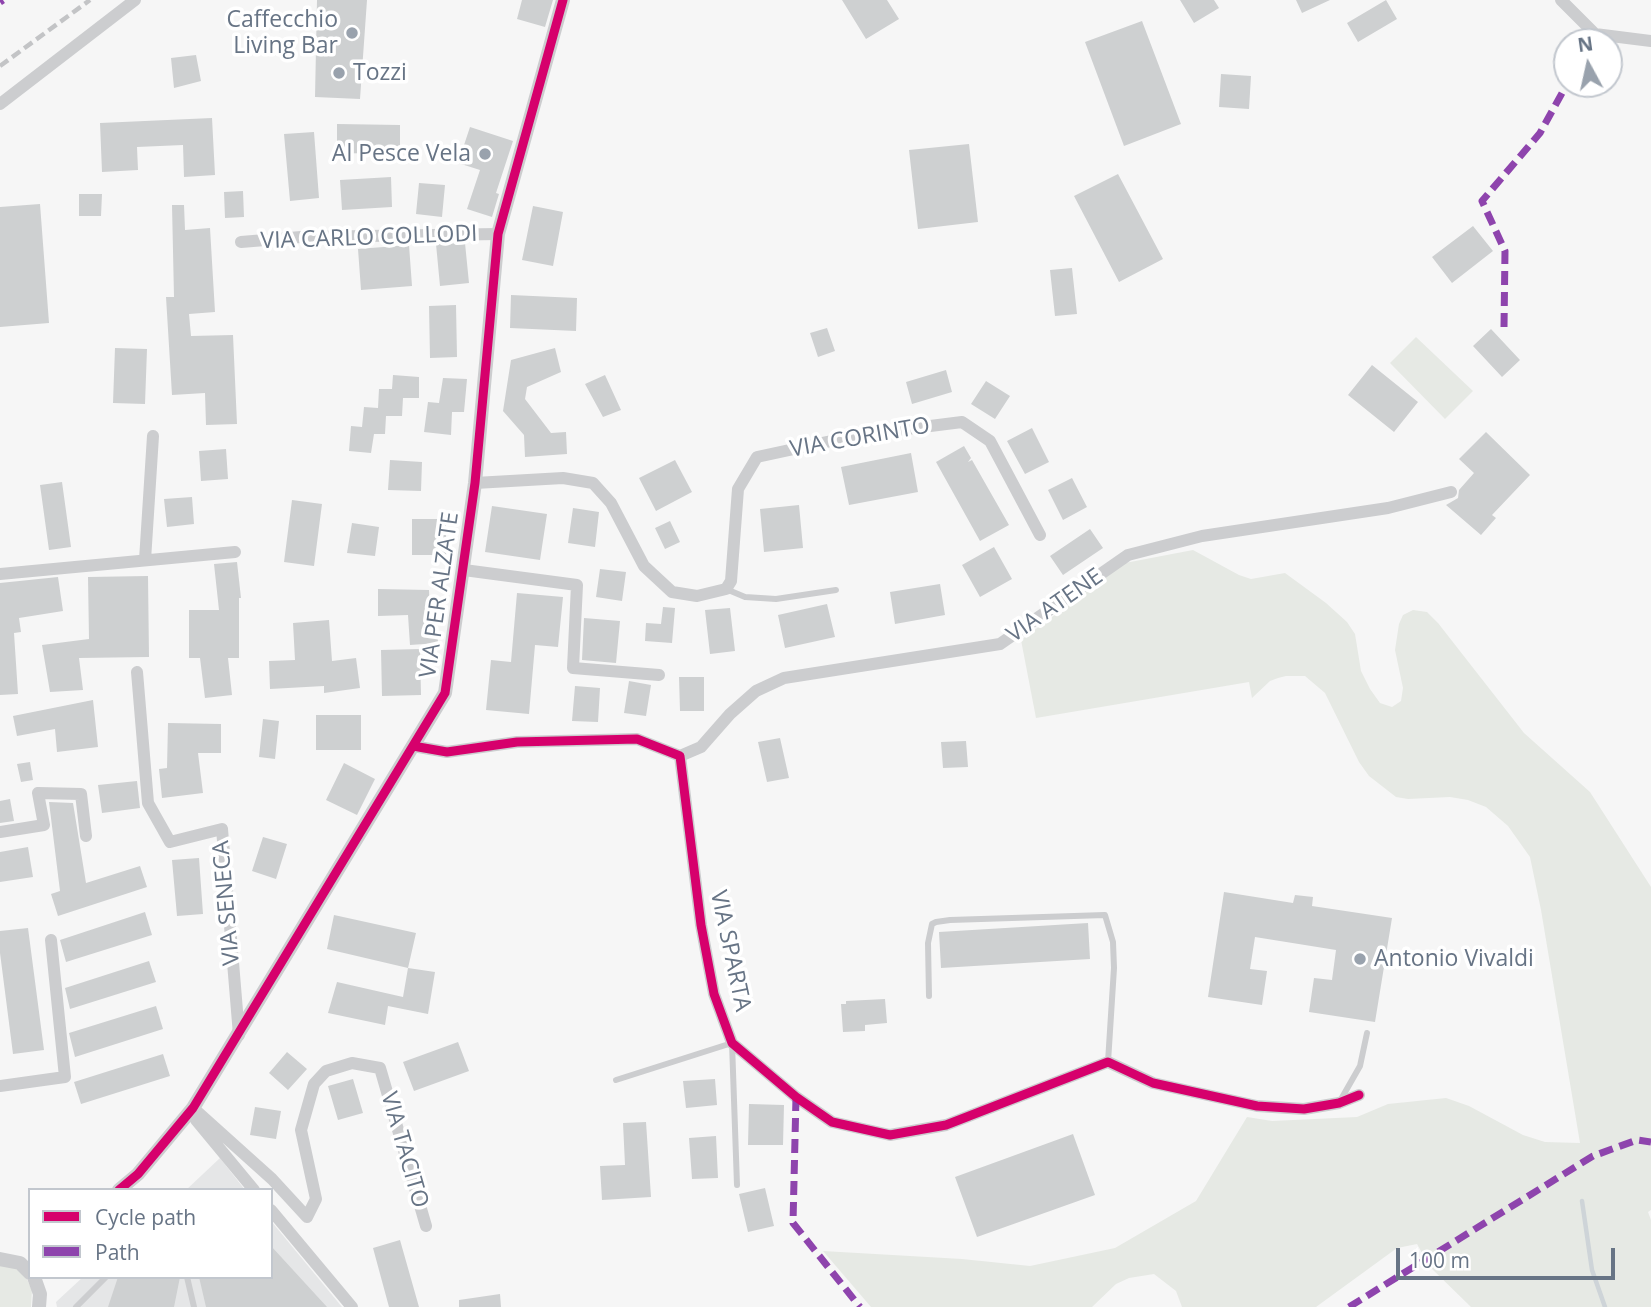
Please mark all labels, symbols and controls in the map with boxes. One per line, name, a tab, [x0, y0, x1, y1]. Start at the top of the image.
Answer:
place label: Caffecchio Living Bar	[227, 6, 338, 60]
marker: Caffecchio Living Bar	[344, 25, 360, 41]
north arrow	[1553, 28, 1623, 98]
text: N	[1576, 30, 1595, 58]
place label: Tozzi	[353, 59, 407, 87]
marker: Tozzi	[331, 65, 347, 81]
place label: Al Pesce Vela	[332, 140, 471, 168]
marker: Al Pesce Vela	[477, 146, 493, 162]
street label: VIA CARLO COLLODI	[260, 220, 478, 256]
street label: VIA CORINTO	[788, 412, 932, 464]
street label: VIA PER ALZATE	[415, 510, 465, 680]
street label: VIA ATENE	[1002, 563, 1108, 649]
street label: VIA SENECA	[208, 839, 246, 967]
street label: VIA SPARTA	[704, 888, 756, 1014]
place label: Antonio Vivaldi	[1374, 945, 1534, 973]
marker: Antonio Vivaldi	[1352, 951, 1368, 967]
street label: VIA TACITO	[374, 1089, 434, 1211]
legend	[28, 1188, 273, 1279]
text: Cycle path	[95, 1203, 196, 1231]
scale bar	[1399, 1234, 1618, 1278]
text: Path	[95, 1238, 140, 1266]
text: 100 m	[1409, 1246, 1470, 1274]

